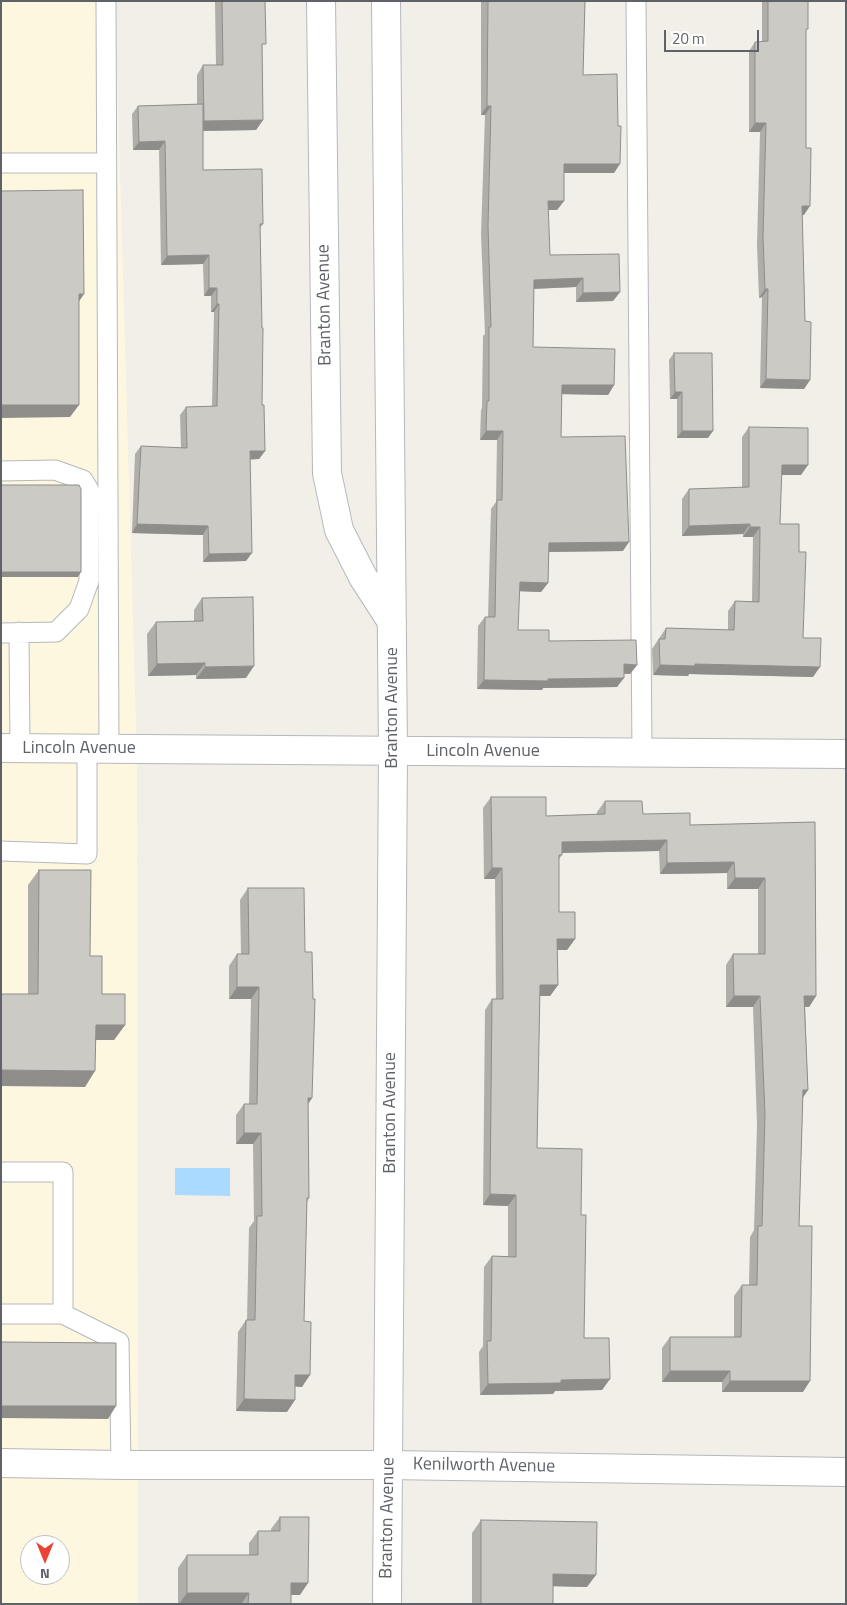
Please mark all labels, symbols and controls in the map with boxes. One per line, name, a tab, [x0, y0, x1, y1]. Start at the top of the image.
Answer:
scale bar	[667, 20, 762, 52]
text: 20 m	[672, 27, 705, 50]
street label: Branton Avenue	[313, 244, 337, 366]
street label: Branton Avenue	[382, 647, 404, 769]
street label: Lincoln Avenue	[22, 738, 136, 760]
street label: Lincoln Avenue	[426, 741, 540, 763]
street label: Branton Avenue	[380, 1052, 402, 1174]
street label: Kenilworth Avenue	[413, 1454, 555, 1478]
street label: Branton Avenue	[376, 1457, 400, 1579]
north arrow	[20, 1535, 70, 1585]
text: N	[40, 1564, 50, 1585]

